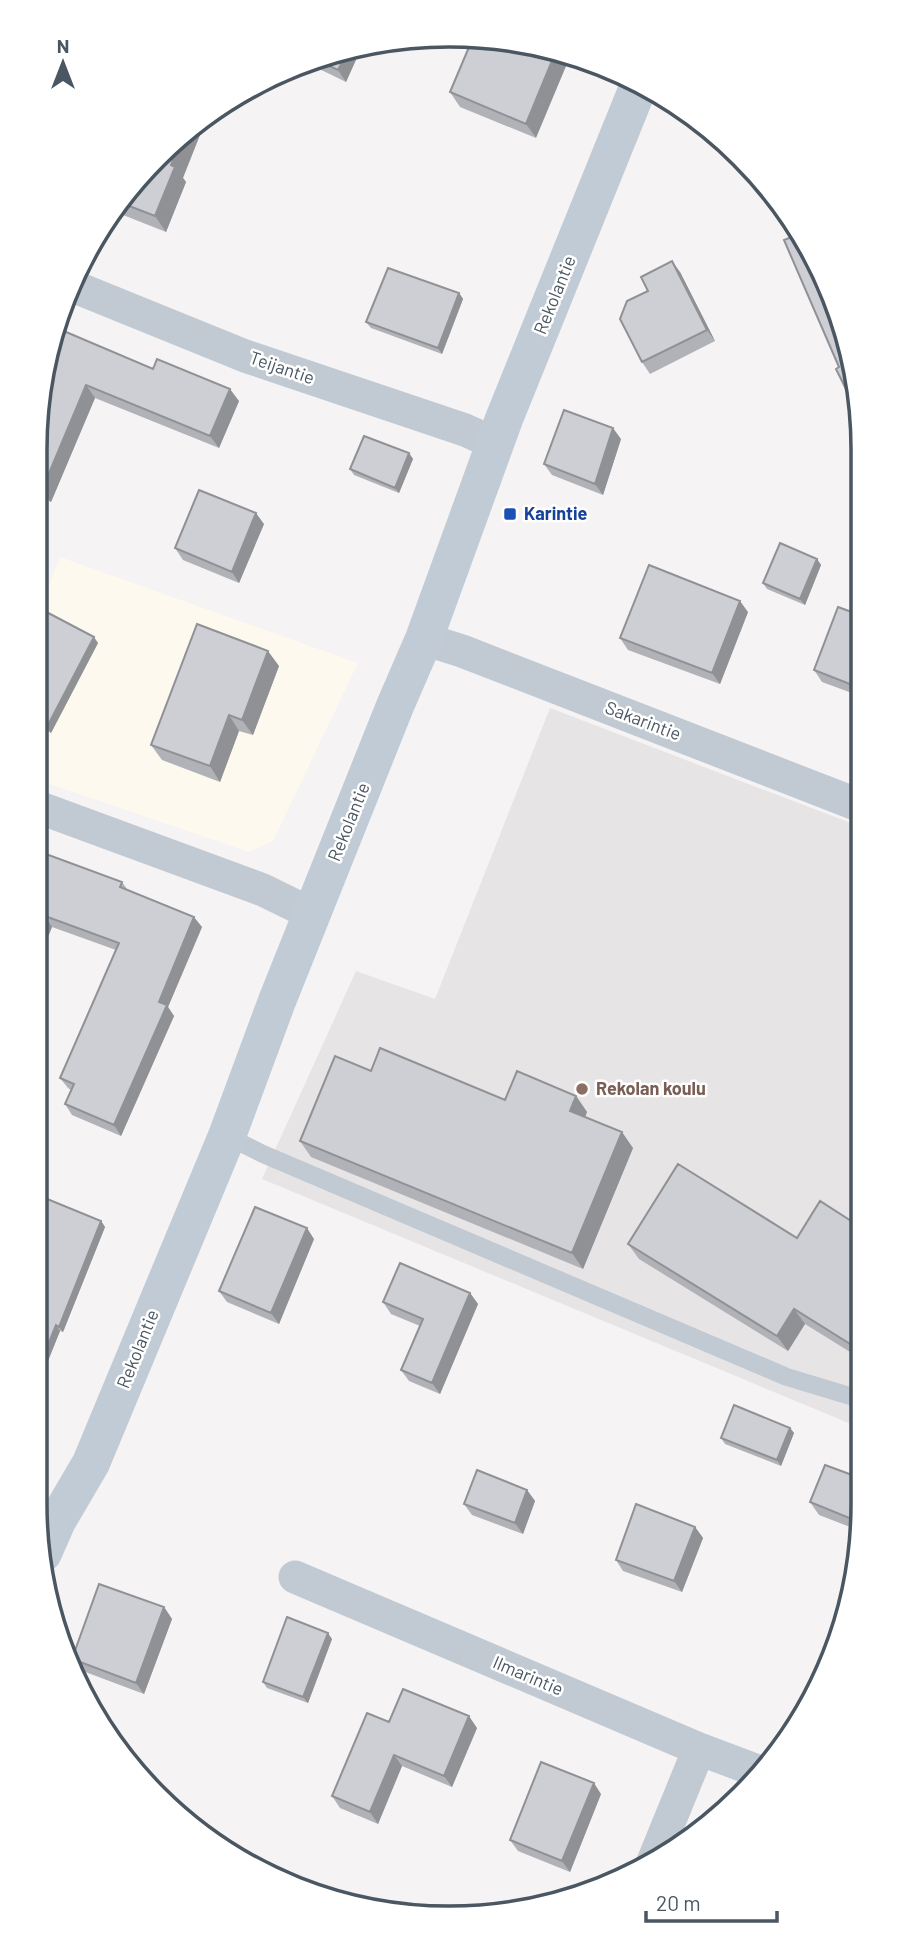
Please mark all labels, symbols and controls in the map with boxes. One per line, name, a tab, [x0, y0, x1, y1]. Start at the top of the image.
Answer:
north arrow	[28, 28, 98, 98]
text: N	[57, 34, 69, 57]
street label: Rekolantie	[528, 252, 580, 337]
street label: Teijantie	[247, 346, 318, 388]
place label: Karintie	[524, 502, 588, 524]
marker: Karintie	[502, 506, 518, 522]
street label: Sakarintie	[602, 696, 684, 745]
street label: Rekolantie	[322, 779, 374, 864]
place label: Rekolan koulu	[596, 1077, 706, 1099]
marker: Rekolan koulu	[574, 1081, 590, 1097]
street label: Rekolantie	[111, 1306, 163, 1391]
street label: Ilmarintie	[490, 1650, 567, 1700]
scale bar	[646, 1880, 777, 1924]
text: 20 m	[656, 1890, 701, 1915]

